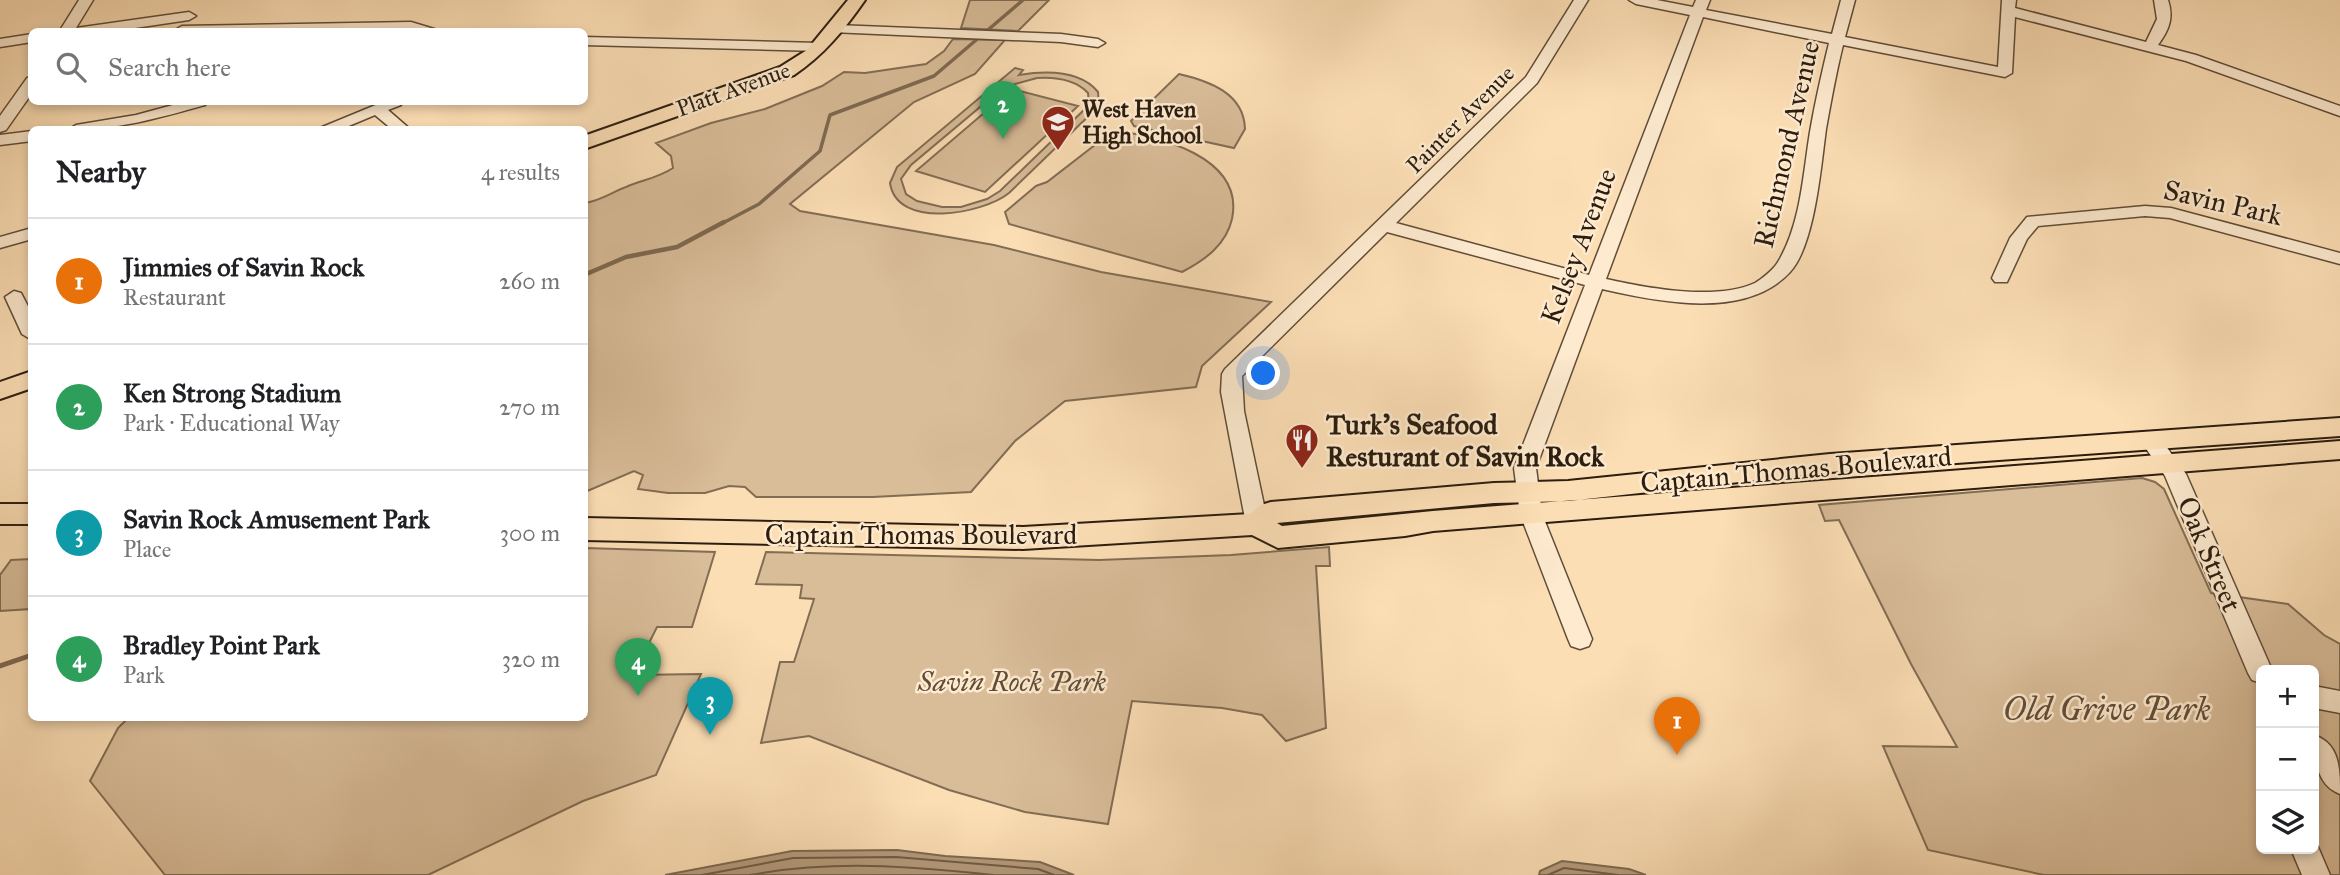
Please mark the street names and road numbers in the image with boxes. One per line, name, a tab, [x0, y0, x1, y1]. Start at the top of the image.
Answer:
street label: Richmond Avenue	[1746, 37, 1827, 251]
street label: Platt Avenue	[672, 55, 794, 123]
street label: Painter Avenue	[1400, 59, 1520, 179]
street label: Kelsey Avenue	[1533, 163, 1624, 329]
street label: Savin Park	[2160, 172, 2286, 233]
street label: Captain Thomas Boulevard	[1639, 438, 1953, 501]
street label: Oak Street	[2170, 491, 2249, 617]
street label: Captain Thomas Boulevard	[765, 517, 1077, 552]

